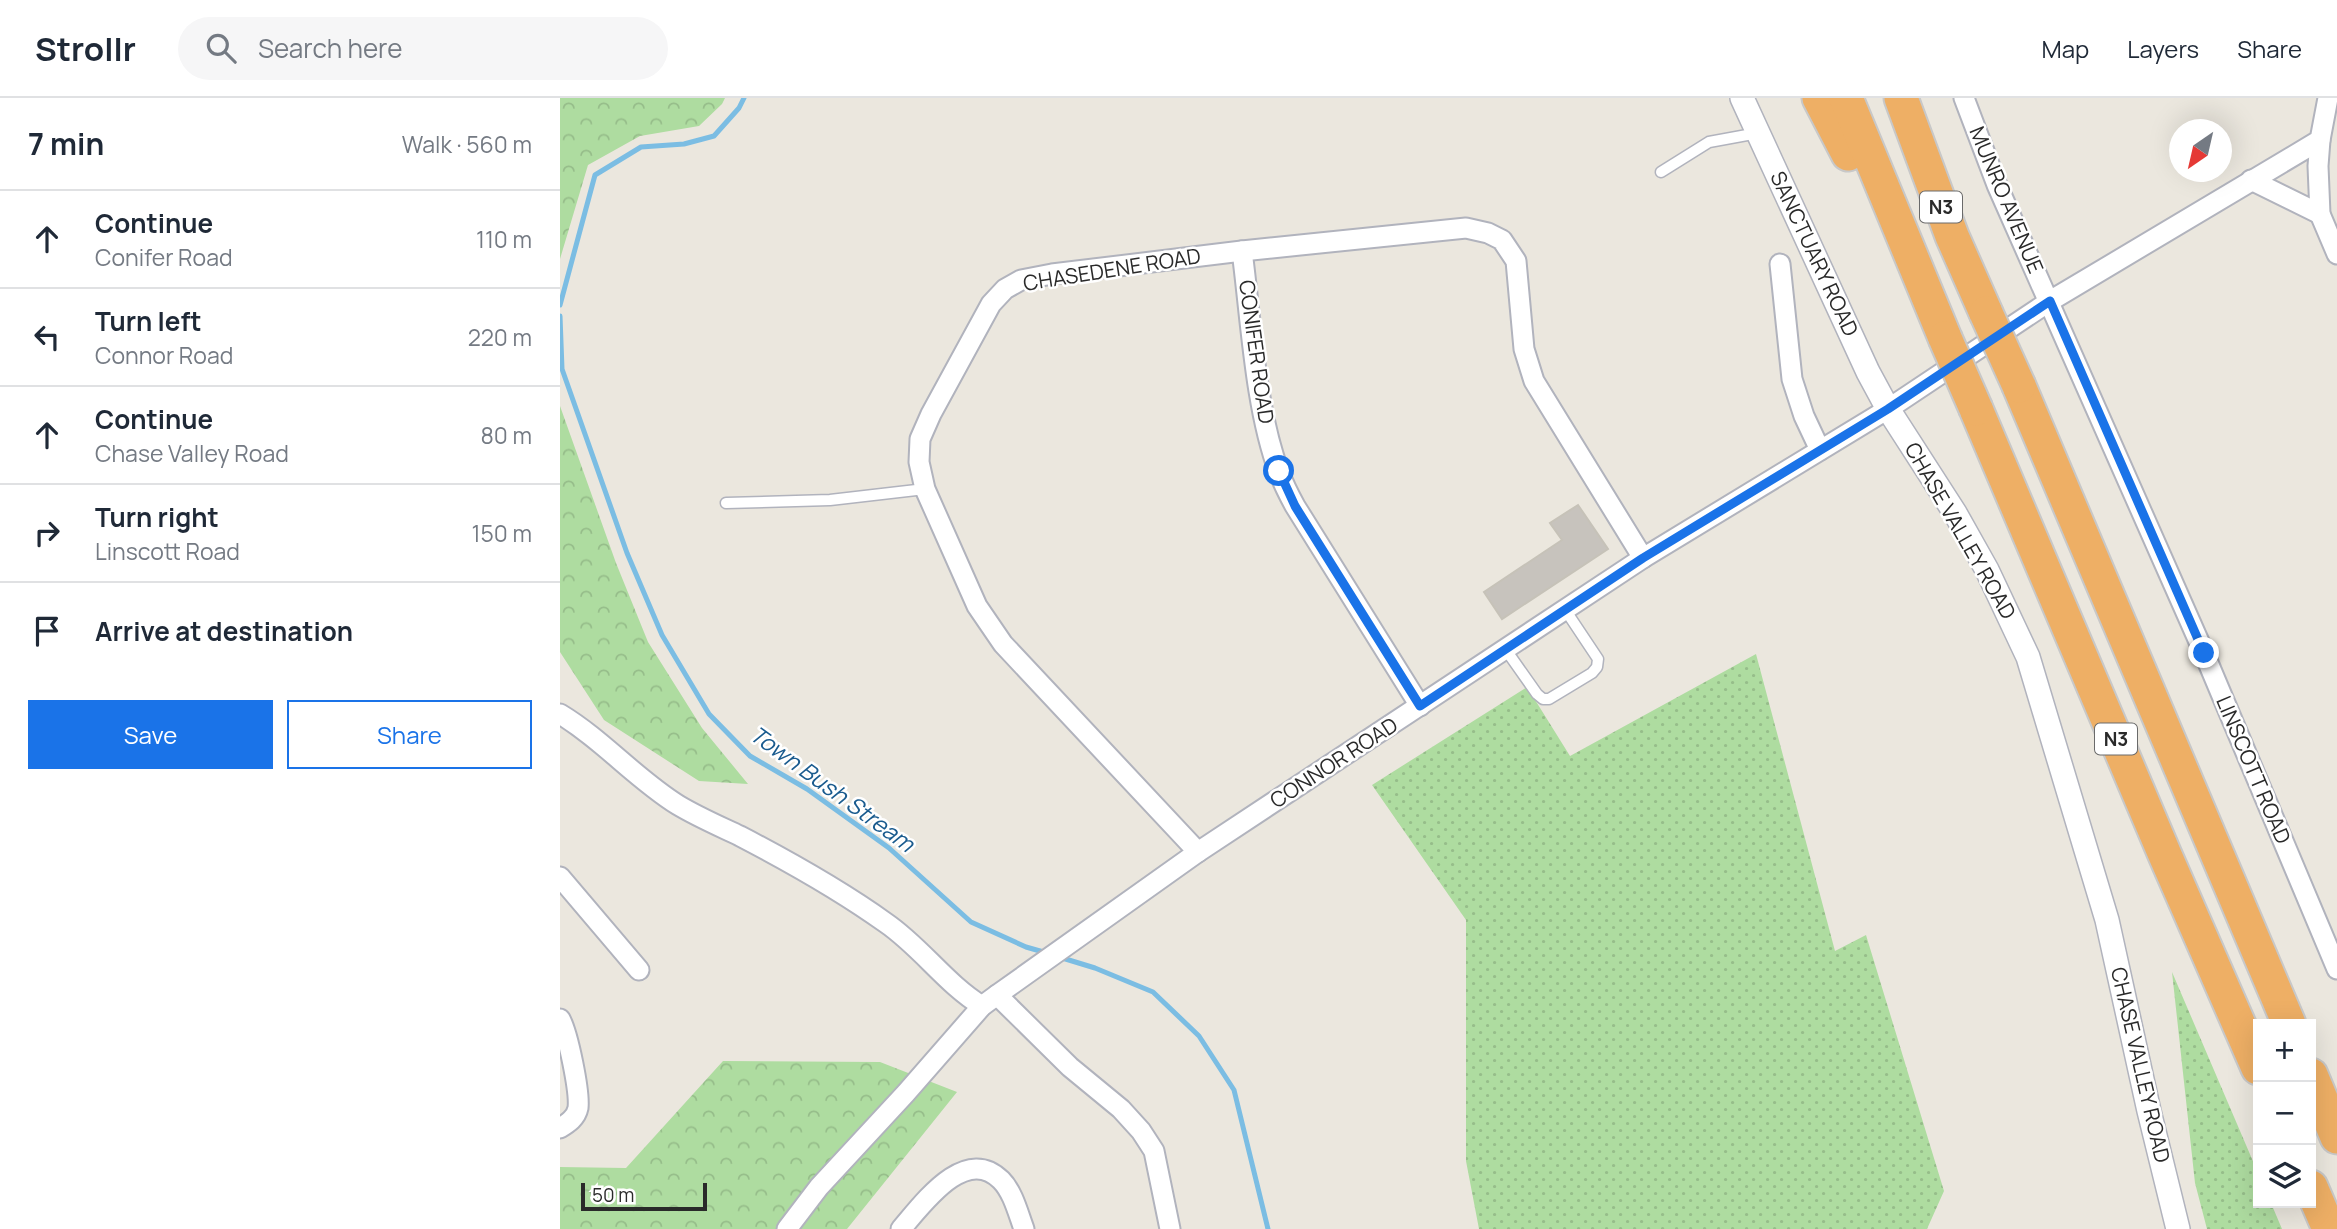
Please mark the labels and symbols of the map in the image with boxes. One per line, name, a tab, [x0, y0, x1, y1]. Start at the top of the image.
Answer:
north arrow	[2169, 119, 2232, 182]
street label: MUNRO AVENUE	[1963, 122, 2050, 277]
street label: SANCTUARY ROAD	[1764, 167, 1865, 341]
road number: N3	[1920, 192, 1962, 222]
street label: CHASEDENE ROAD	[1021, 241, 1203, 297]
street label: CONIFER ROAD	[1233, 278, 1281, 426]
street label: CHASE VALLEY ROAD	[1899, 437, 2023, 624]
route start	[1263, 455, 1294, 486]
route end	[2188, 637, 2219, 668]
street label: LINSCOTT ROAD	[2210, 691, 2298, 848]
street label: CONNOR ROAD	[1264, 710, 1403, 814]
water label: Town Bush Stream	[744, 718, 922, 860]
road number: N3	[2095, 724, 2137, 754]
street label: CHASE VALLEY ROAD	[2105, 964, 2177, 1165]
scale bar	[581, 1180, 707, 1212]

